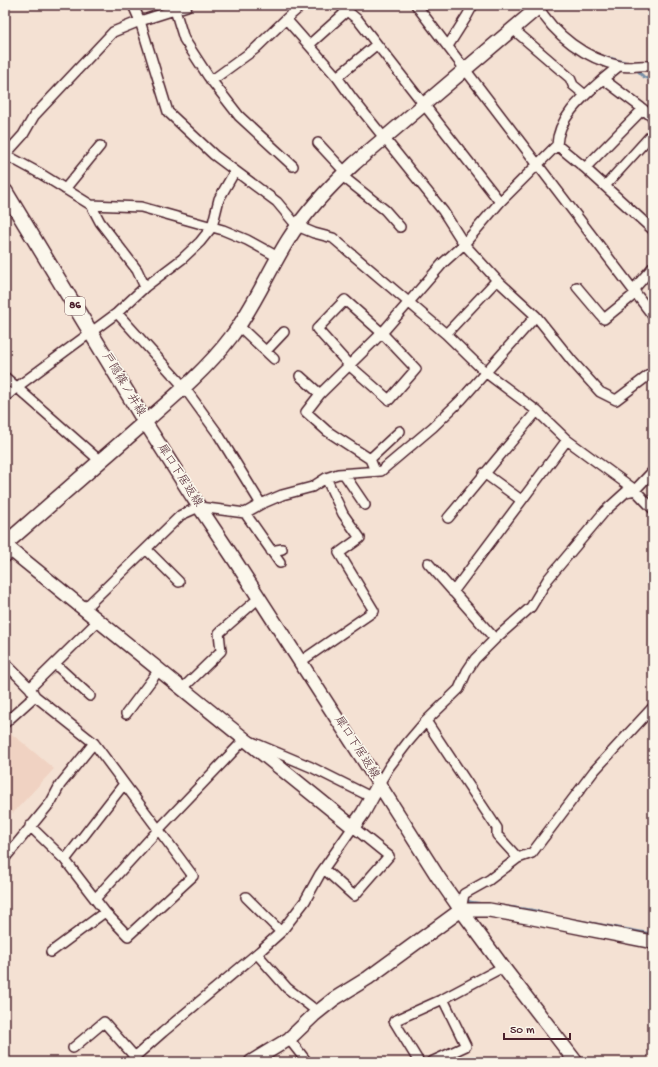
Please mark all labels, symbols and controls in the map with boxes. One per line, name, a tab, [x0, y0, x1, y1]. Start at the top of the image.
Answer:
road number: 86	[65, 297, 85, 315]
street label: 戸隠篠ノ井線	[98, 350, 148, 419]
street label: 犀口下居返線	[154, 441, 205, 510]
street label: 犀口下居返線	[331, 713, 382, 782]
scale bar	[504, 1015, 570, 1041]
text: 50 m	[510, 1024, 535, 1038]

